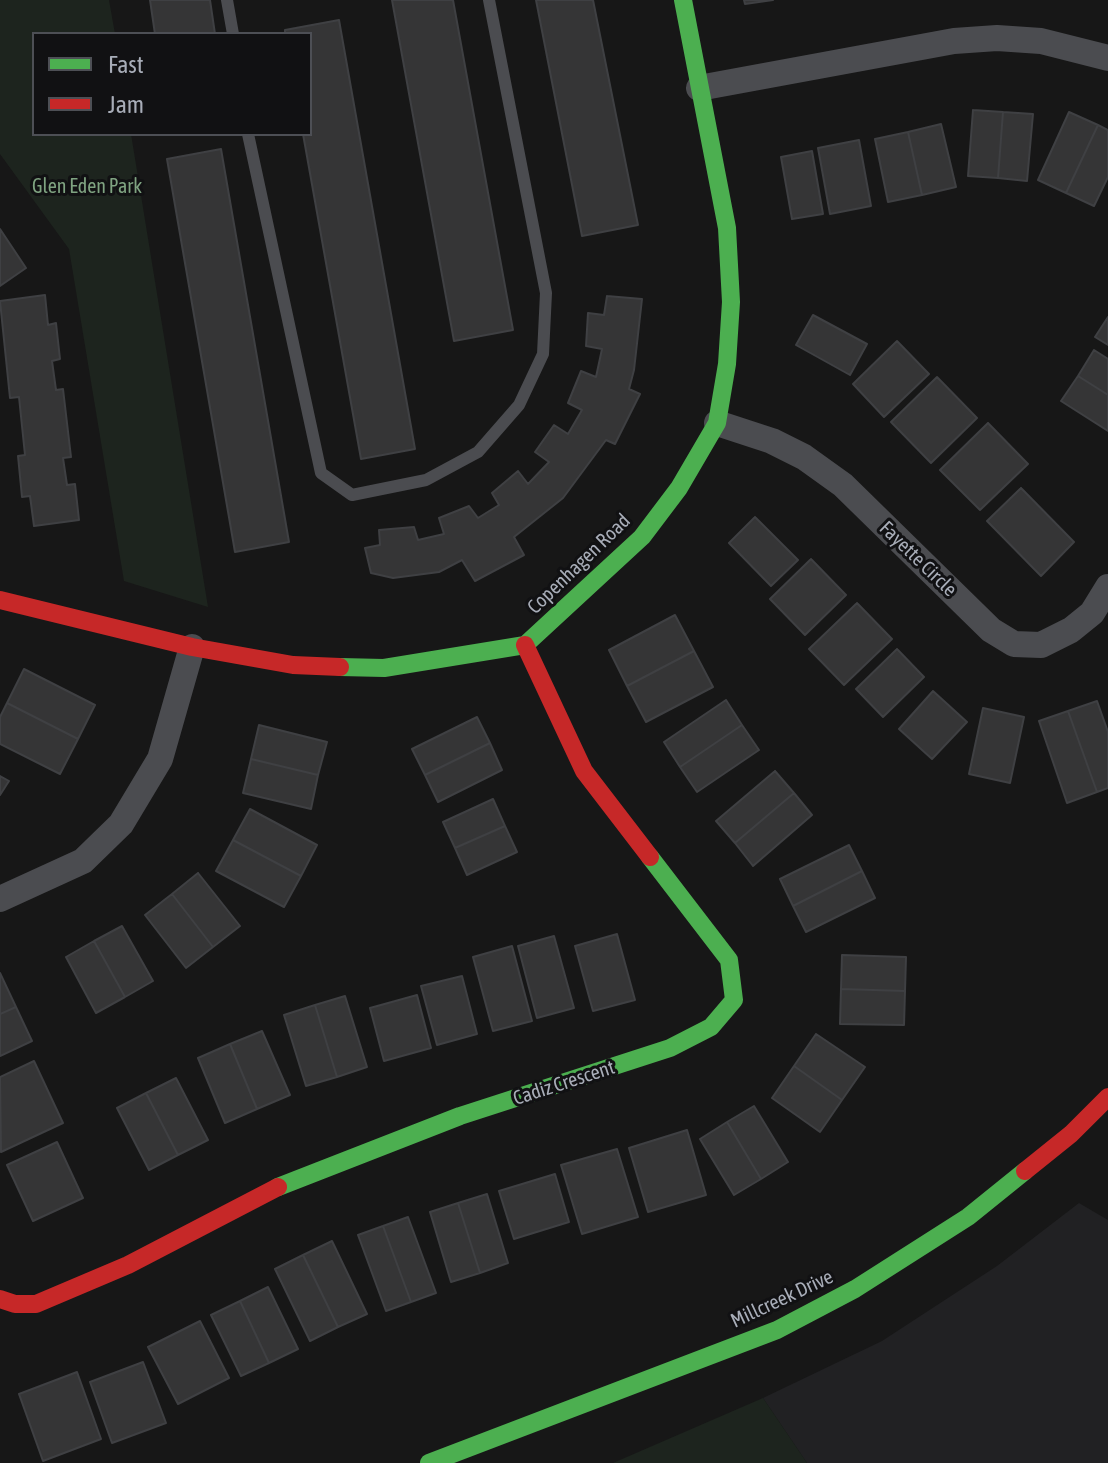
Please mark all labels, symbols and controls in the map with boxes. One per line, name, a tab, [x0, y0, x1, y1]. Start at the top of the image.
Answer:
legend	[32, 32, 312, 136]
text: Fast	[108, 51, 144, 78]
text: Jam	[108, 91, 144, 118]
park label: Glen Eden Park	[32, 175, 142, 199]
street label: Copenhagen Road	[523, 509, 635, 619]
street label: Fayette Circle	[874, 516, 962, 602]
street label: Cadiz Crescent	[510, 1055, 618, 1111]
street label: Millcreek Drive	[727, 1265, 837, 1333]

